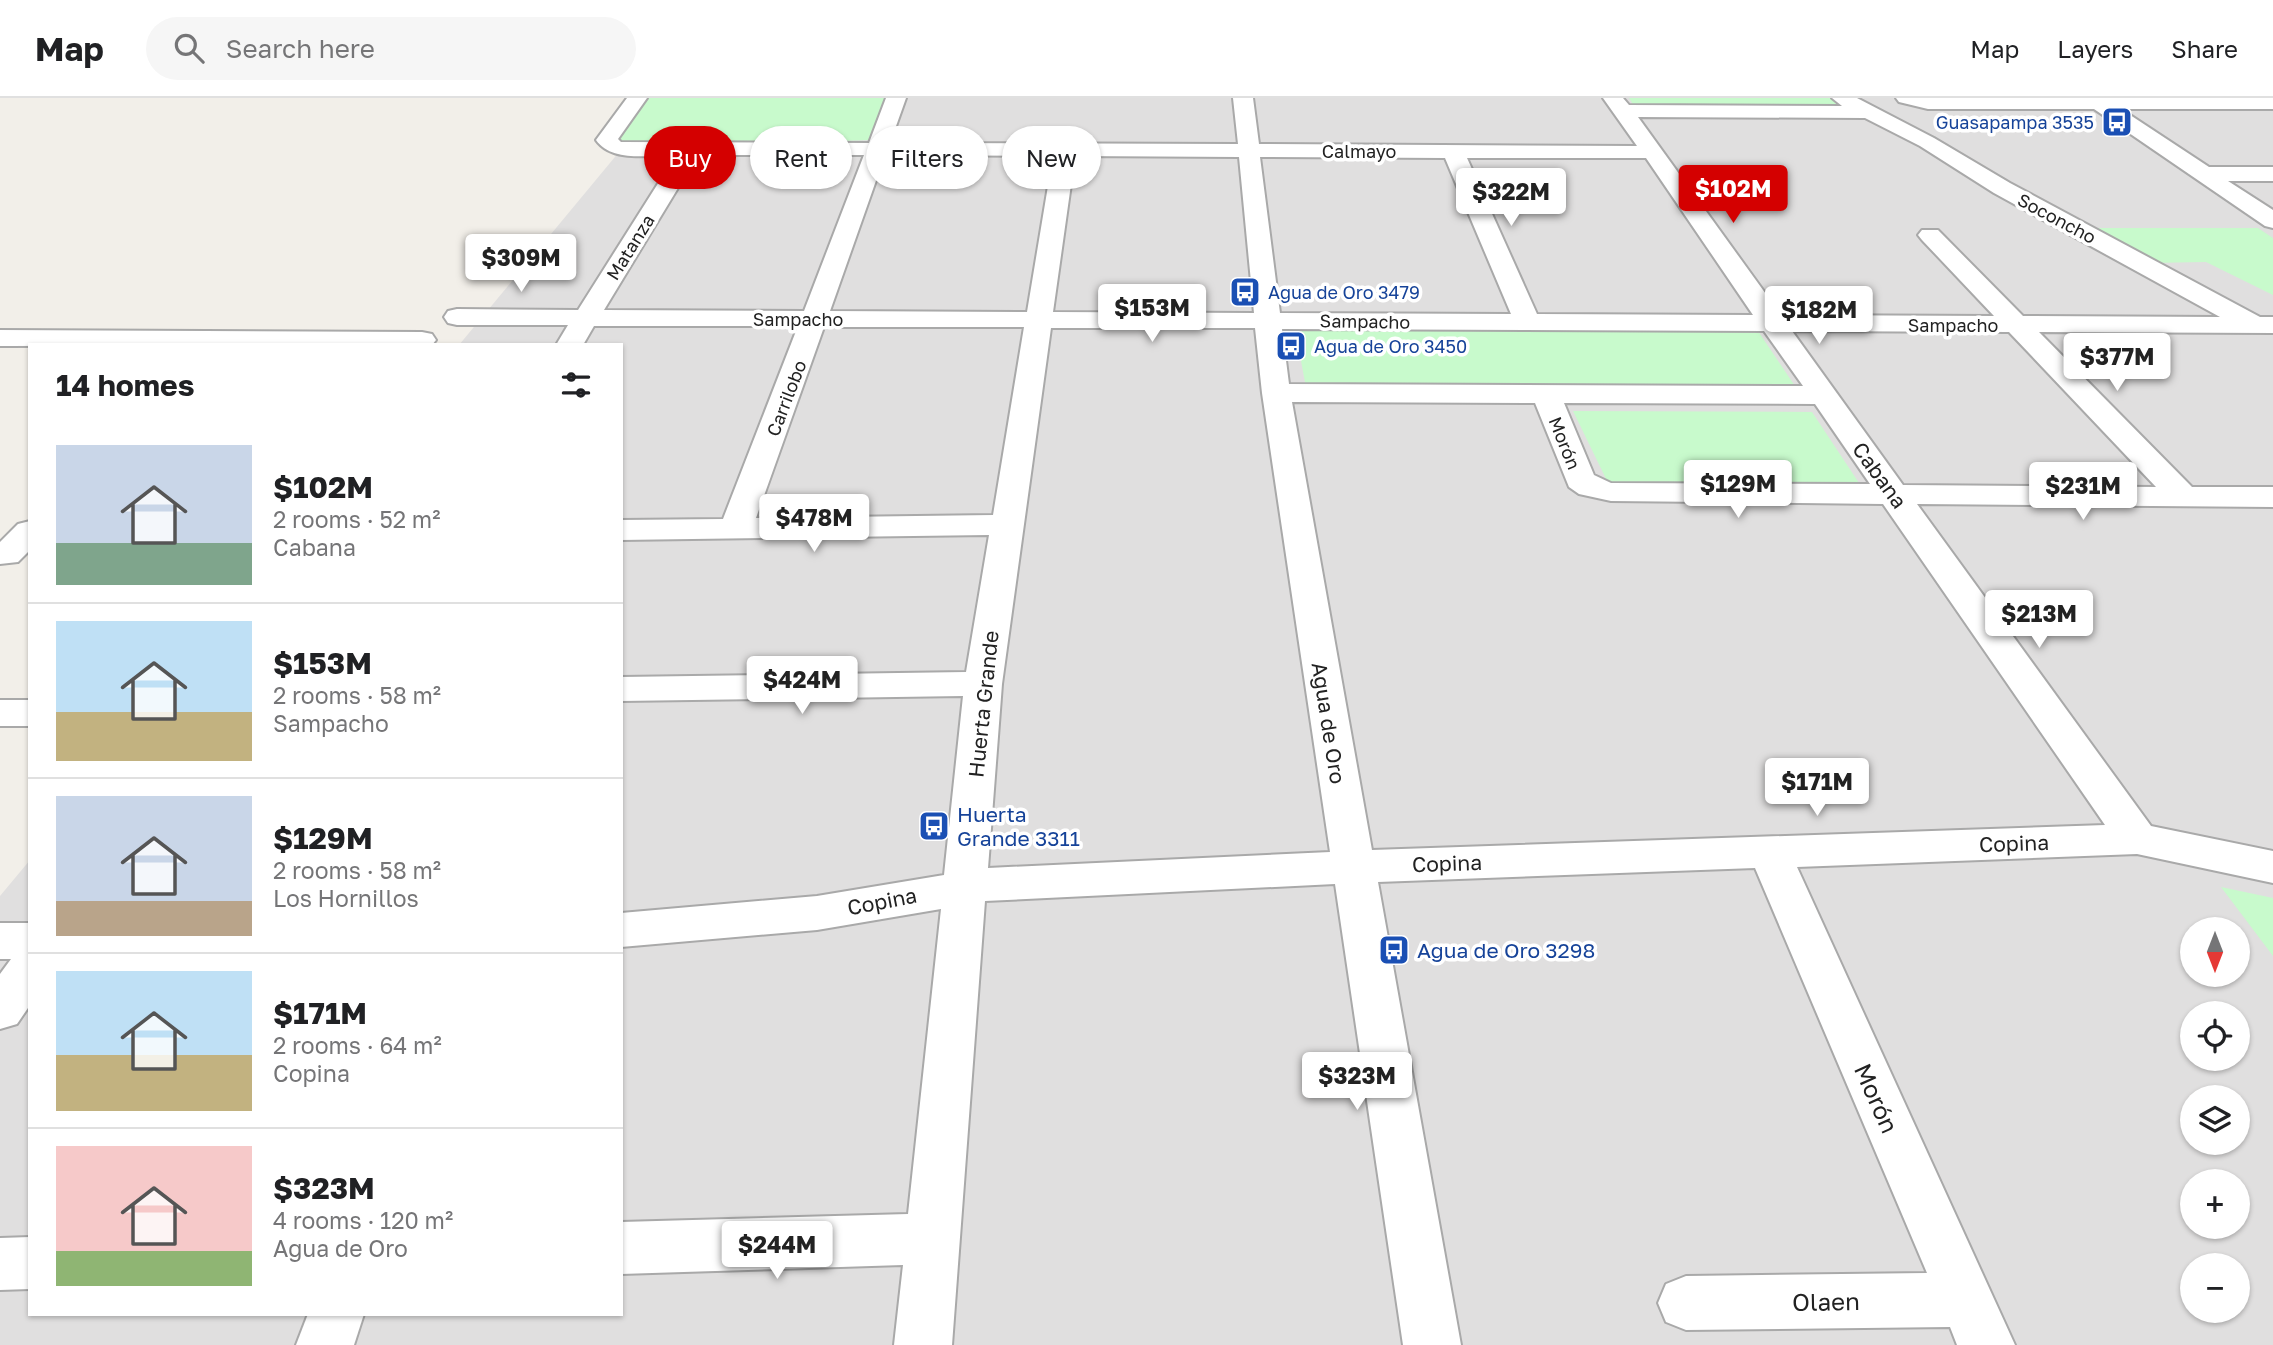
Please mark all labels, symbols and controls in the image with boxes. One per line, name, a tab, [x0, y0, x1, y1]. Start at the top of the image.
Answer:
search box	[146, 17, 636, 80]
text: Map	[35, 29, 104, 68]
icon: search	[170, 29, 208, 67]
text: Search here	[226, 33, 375, 64]
text: Map	[1970, 34, 2019, 63]
text: Layers	[2057, 34, 2133, 63]
text: Share	[2171, 34, 2238, 63]
bus stop icon: Guasapampa 3535	[2100, 105, 2134, 139]
place label: Guasapampa 3535	[1936, 111, 2094, 133]
chip: Buy	[644, 126, 736, 189]
chip: Rent	[750, 126, 852, 189]
chip: Filters	[866, 126, 988, 189]
chip: New	[1002, 126, 1101, 189]
street label: Calmayo	[1322, 140, 1396, 162]
pin: $102M	[1684, 166, 1782, 225]
pin: $322M	[1462, 169, 1560, 228]
text: $102M	[1695, 174, 1771, 202]
text: $322M	[1472, 177, 1550, 205]
street label: Soconcho	[2014, 188, 2100, 248]
street label: Matanza	[601, 210, 659, 284]
pin: $309M	[472, 234, 570, 294]
text: $309M	[481, 243, 561, 271]
bus stop icon: Agua de Oro 3479	[1228, 275, 1262, 309]
place label: Agua de Oro 3479	[1268, 281, 1420, 303]
pin: $153M	[1103, 285, 1201, 344]
pin: $182M	[1770, 286, 1868, 346]
text: $153M	[1114, 293, 1190, 321]
text: $182M	[1781, 295, 1857, 323]
street label: Sampacho	[753, 308, 843, 330]
street label: Sampacho	[1320, 309, 1410, 333]
street label: Sampacho	[1908, 314, 1998, 336]
bus stop icon: Agua de Oro 3450	[1274, 329, 1308, 363]
pin: $377M	[2068, 334, 2166, 393]
place label: Agua de Oro 3450	[1314, 335, 1467, 357]
text: $377M	[2080, 342, 2154, 370]
street label: Carrilobo	[761, 357, 811, 439]
icon: filters	[557, 366, 595, 404]
text: 14 homes	[56, 367, 195, 403]
street label: Morón	[1544, 413, 1586, 473]
street label: Cabana	[1847, 437, 1913, 513]
pin: $129M	[1689, 460, 1787, 520]
pin: $231M	[2034, 462, 2132, 522]
text: $102M	[273, 469, 373, 505]
text: $129M	[1700, 469, 1776, 497]
text: $231M	[2045, 471, 2121, 499]
icon: home	[112, 473, 196, 557]
pin: $478M	[765, 494, 863, 554]
text: $478M	[775, 503, 853, 531]
text: 2 rooms · 52 m²	[273, 505, 440, 533]
text: Cabana	[273, 533, 356, 561]
pin: $213M	[1990, 590, 2088, 650]
text: $213M	[2001, 599, 2077, 627]
street label: Huerta Grande	[962, 629, 1004, 779]
text: $153M	[273, 645, 372, 681]
icon: home	[112, 649, 196, 733]
pin: $424M	[753, 656, 851, 716]
street label: Agua de Oro	[1307, 660, 1351, 786]
text: $424M	[763, 665, 841, 693]
text: 2 rooms · 58 m²	[273, 681, 441, 709]
text: Sampacho	[273, 709, 389, 737]
pin: $171M	[1768, 758, 1866, 818]
text: $171M	[1781, 767, 1853, 795]
place label: Huerta Grande 3311	[957, 801, 1080, 851]
bus stop icon: Huerta Grande 3311	[917, 809, 951, 843]
text: $129M	[273, 820, 373, 856]
icon: home	[112, 824, 196, 908]
street label: Copina	[1978, 829, 2050, 857]
street label: Copina	[1411, 849, 1483, 877]
text: 2 rooms · 58 m²	[273, 856, 441, 884]
street label: Copina	[845, 882, 919, 920]
text: Los Hornillos	[273, 884, 419, 912]
north arrow	[2180, 917, 2250, 987]
map controls	[2180, 917, 2250, 1323]
bus stop icon: Agua de Oro 3298	[1377, 933, 1411, 967]
place label: Agua de Oro 3298	[1417, 937, 1595, 963]
text: $171M	[273, 995, 367, 1031]
icon: home	[112, 999, 196, 1083]
button: locate	[2180, 1001, 2250, 1071]
text: 2 rooms · 64 m²	[273, 1031, 442, 1059]
pin: $323M	[1308, 1052, 1406, 1112]
text: Copina	[273, 1059, 350, 1087]
street label: Morón	[1849, 1059, 1905, 1137]
text: $323M	[1318, 1061, 1396, 1089]
button: layers	[2180, 1085, 2250, 1155]
button: +	[2180, 1169, 2250, 1239]
text: $323M	[273, 1170, 375, 1206]
icon: home	[112, 1174, 196, 1258]
text: 4 rooms · 120 m²	[273, 1206, 453, 1234]
pin: $244M	[728, 1222, 826, 1281]
text: $244M	[738, 1230, 816, 1258]
text: Agua de Oro	[273, 1234, 408, 1262]
button: −	[2180, 1253, 2250, 1323]
street label: Olaen	[1792, 1286, 1860, 1316]

